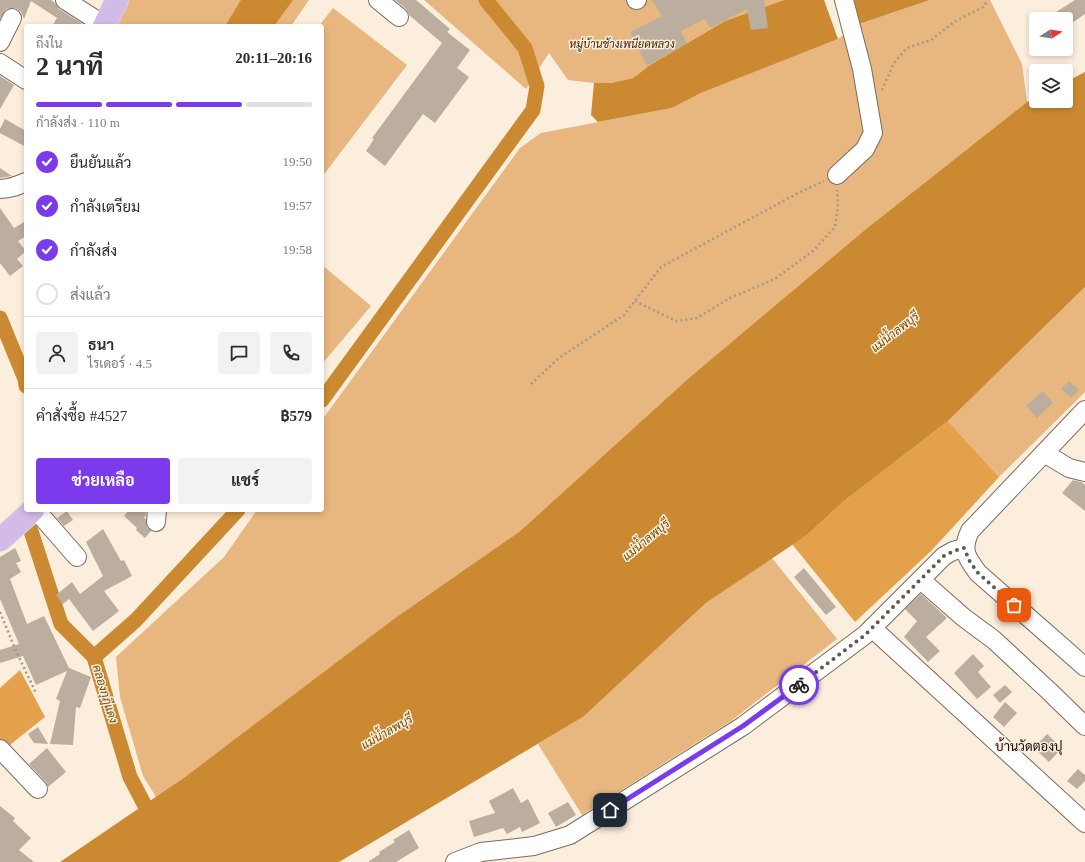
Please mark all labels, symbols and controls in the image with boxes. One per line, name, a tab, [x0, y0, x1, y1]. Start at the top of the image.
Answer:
north arrow	[1029, 12, 1073, 56]
map controls	[1029, 12, 1073, 108]
text: ถึงใน	[36, 36, 63, 51]
park label: หมู่บ้านช้างเพนียดหลวง	[569, 36, 675, 52]
text: 20:11–20:16	[235, 50, 312, 66]
text: 2 นาที	[36, 52, 103, 81]
button: layers	[1029, 64, 1073, 108]
text: กำลังส่ง · 110 m	[36, 115, 120, 130]
icon: check	[36, 151, 58, 173]
text: 19:50	[282, 154, 312, 169]
text: ยืนยันแล้ว	[70, 155, 131, 171]
icon: check	[36, 195, 58, 217]
text: 19:57	[282, 198, 312, 213]
text: กำลังเตรียม	[70, 199, 140, 215]
icon: check	[36, 239, 58, 261]
text: 19:58	[282, 242, 312, 257]
text: กำลังส่ง	[70, 243, 117, 259]
text: ส่งแล้ว	[70, 287, 111, 303]
water label: แม่น้ำลพบุรี	[866, 305, 924, 357]
button: person	[36, 332, 78, 374]
button: chat	[218, 332, 260, 374]
button: phone	[270, 332, 312, 374]
text: ธนา	[88, 337, 114, 353]
text: ไรเดอร์ · 4.5	[88, 356, 152, 371]
text: คำสั่งซื้อ #4527	[36, 408, 127, 424]
text: ฿579	[280, 408, 312, 424]
button: ช่วยเหลือ	[36, 458, 170, 504]
button: แชร์	[178, 458, 312, 504]
water label: แม่น้ำลพบุรี	[617, 513, 674, 565]
pin	[997, 588, 1031, 622]
icon: bag	[1003, 594, 1025, 616]
water label: คลองกุฎีแดง	[88, 663, 122, 726]
courier	[779, 665, 819, 705]
icon: bike	[788, 674, 810, 696]
water label: แม่น้ำลพบุรี	[357, 708, 417, 754]
district label: บ้านวัดตองปุ	[995, 737, 1063, 756]
pin	[593, 793, 627, 827]
icon: home	[599, 799, 621, 821]

